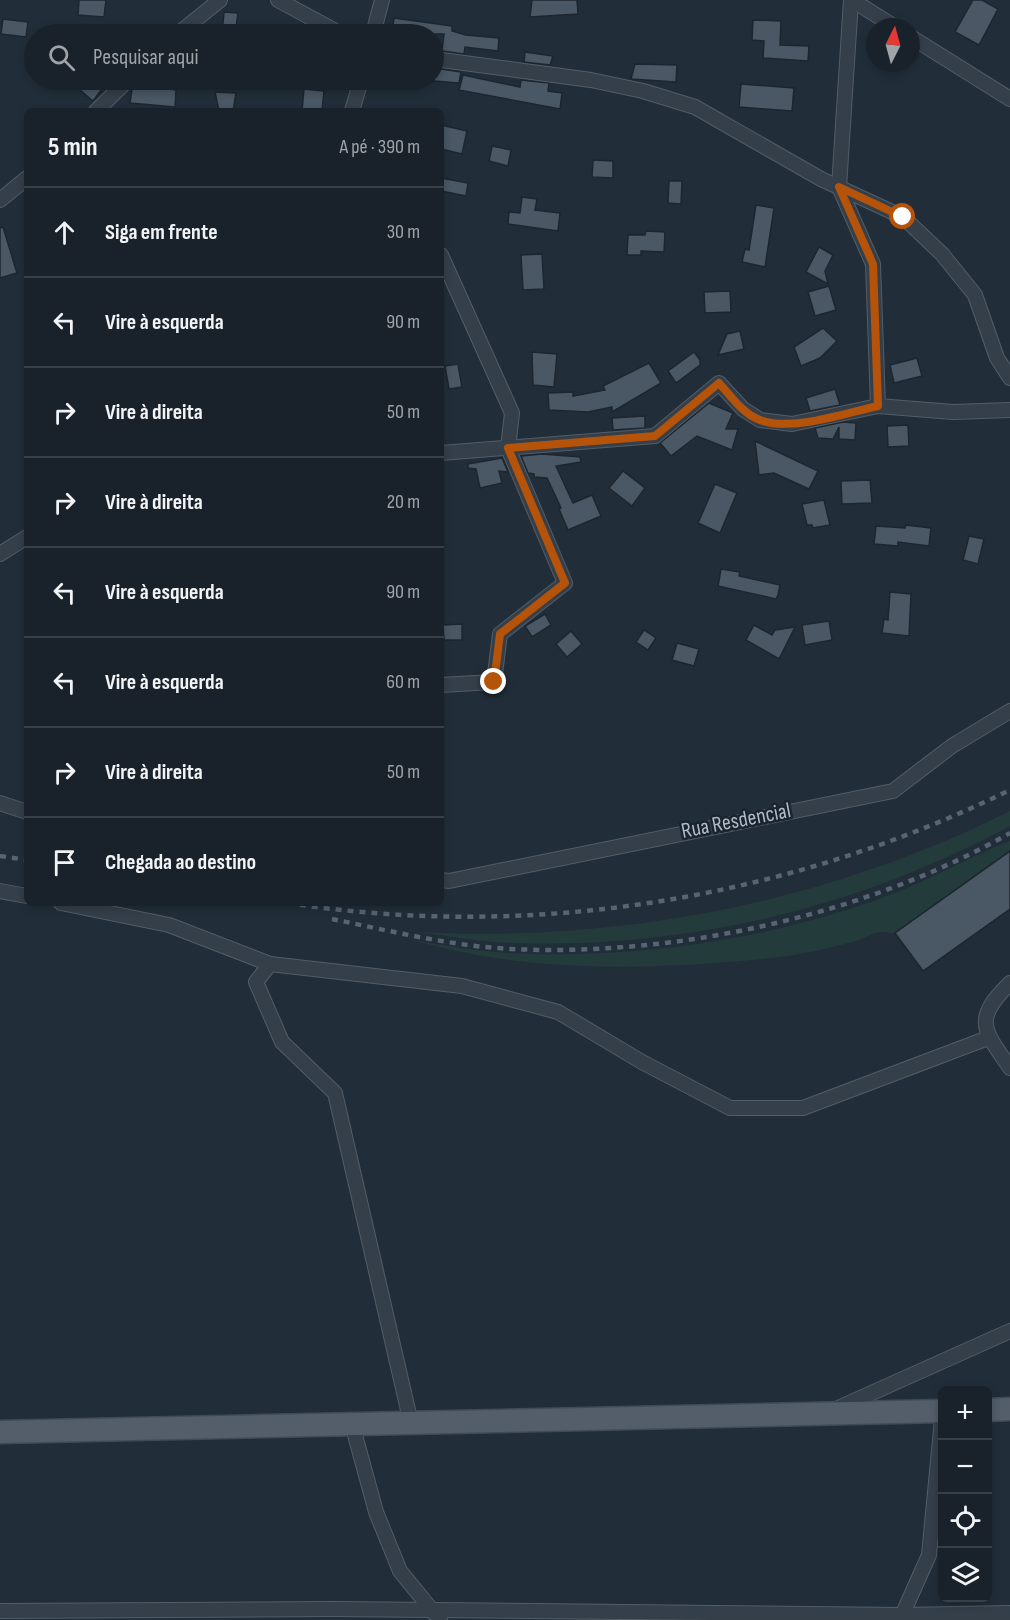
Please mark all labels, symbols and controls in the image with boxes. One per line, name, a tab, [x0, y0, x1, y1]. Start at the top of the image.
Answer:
north arrow	[866, 18, 920, 72]
search box	[24, 24, 444, 90]
icon: search	[45, 41, 78, 74]
text: Pesquisar aqui	[93, 44, 198, 71]
text: 5 min	[48, 132, 98, 163]
text: A pé · 390 m	[339, 135, 420, 159]
route start	[889, 203, 915, 229]
icon: ahead	[48, 216, 81, 249]
text: Siga em frente	[105, 219, 218, 246]
text: 30 m	[387, 220, 420, 244]
icon: left	[48, 306, 81, 339]
text: Vire à esquerda	[105, 309, 224, 336]
text: 90 m	[386, 310, 420, 334]
icon: right	[48, 396, 81, 429]
text: Vire à direita	[105, 399, 203, 426]
text: 50 m	[387, 400, 420, 424]
icon: right	[48, 486, 81, 519]
text: Vire à direita	[105, 489, 203, 516]
text: 20 m	[387, 490, 420, 514]
icon: left	[48, 576, 81, 609]
text: Vire à esquerda	[105, 579, 224, 606]
text: 90 m	[386, 580, 420, 604]
icon: left	[48, 666, 81, 699]
route end	[480, 668, 506, 694]
text: Vire à esquerda	[105, 669, 224, 696]
text: 60 m	[386, 670, 420, 694]
icon: right	[48, 756, 81, 789]
text: Vire à direita	[105, 759, 203, 786]
text: 50 m	[387, 760, 420, 784]
street label: Rua Resdencial	[679, 797, 793, 845]
icon: arrive	[48, 846, 81, 879]
text: Chegada ao destino	[105, 849, 256, 876]
map controls	[938, 1386, 992, 1602]
button: +	[938, 1386, 992, 1440]
button: −	[938, 1440, 992, 1494]
button: locate	[938, 1494, 992, 1548]
button: layers	[938, 1548, 992, 1602]

